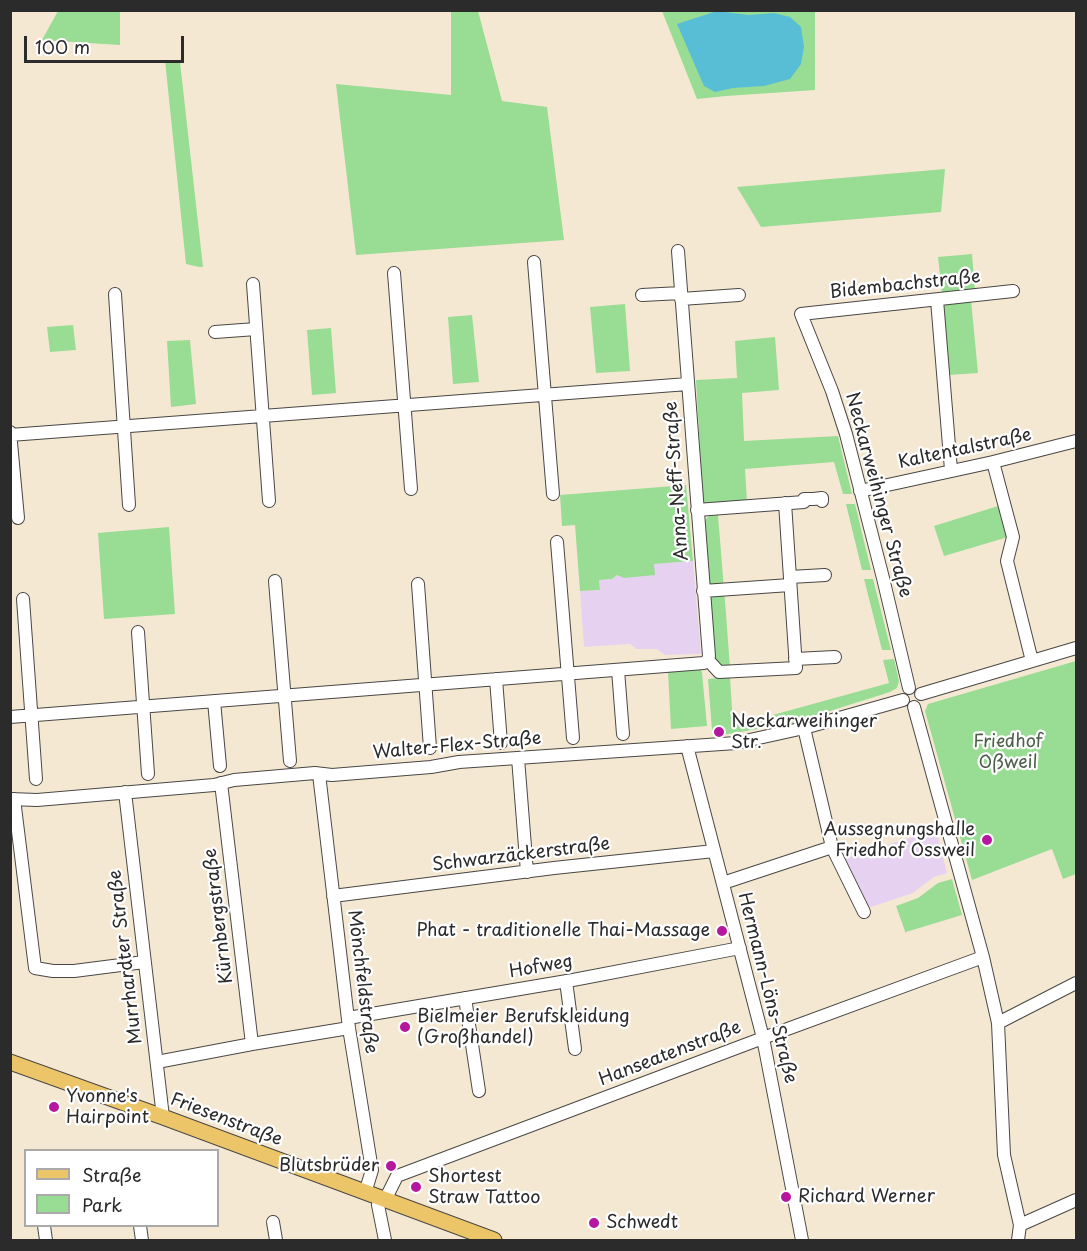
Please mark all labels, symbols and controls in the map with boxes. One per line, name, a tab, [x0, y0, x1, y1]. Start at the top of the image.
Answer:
scale bar	[27, 24, 188, 62]
text: 100 m	[35, 33, 90, 60]
street label: Bidembachstraße	[828, 266, 982, 304]
street label: Neckarweihinger Straße	[840, 390, 916, 600]
street label: Anna-Neff-Straße	[661, 401, 693, 561]
street label: Kaltentalstraße	[896, 424, 1034, 474]
place label: Neckarweihinger Str.	[731, 711, 877, 754]
marker: Neckarweihinger Str.	[712, 725, 726, 739]
street label: Walter-Flex-Straße	[372, 728, 542, 764]
park label: Friedhof Oßweil	[973, 731, 1043, 774]
place label: Aussegnungshalle Friedhof Ossweil	[824, 819, 975, 862]
street label: Schwarzäckerstraße	[431, 833, 611, 877]
marker: Aussegnungshalle Friedhof Ossweil	[980, 833, 994, 847]
street label: Kürnbergstraße	[200, 847, 238, 985]
street label: Murrhardter Straße	[105, 869, 147, 1045]
street label: Hermann-Löns-Straße	[733, 890, 801, 1086]
street label: Mönchfeldstraße	[342, 909, 382, 1055]
place label: Phat - traditionelle Thai-Massage	[416, 920, 710, 942]
marker: Phat - traditionelle Thai-Massage	[715, 924, 729, 938]
street label: Hofweg	[508, 951, 574, 983]
place label: Bielmeier Berufskleidung (Großhandel)	[417, 1006, 630, 1048]
street label: Hanseatenstraße	[596, 1017, 744, 1091]
marker: Bielmeier Berufskleidung (Großhandel)	[398, 1020, 412, 1034]
place label: Yvonne's Hairpoint	[66, 1086, 149, 1128]
street label: Friesenstraße	[167, 1089, 285, 1151]
marker: Yvonne's Hairpoint	[47, 1100, 61, 1114]
legend	[24, 1149, 219, 1227]
place label: Blutsbrüder	[279, 1155, 379, 1177]
marker: Blutsbrüder	[384, 1159, 398, 1173]
text: Straße	[82, 1161, 142, 1188]
place label: Shortest Straw Tattoo	[428, 1166, 541, 1208]
marker: Shortest Straw Tattoo	[409, 1180, 423, 1194]
place label: Richard Werner	[798, 1186, 935, 1208]
marker: Richard Werner	[779, 1190, 793, 1204]
text: Park	[82, 1191, 122, 1218]
place label: Schwedt	[606, 1212, 678, 1234]
marker: Schwedt	[587, 1216, 601, 1230]

